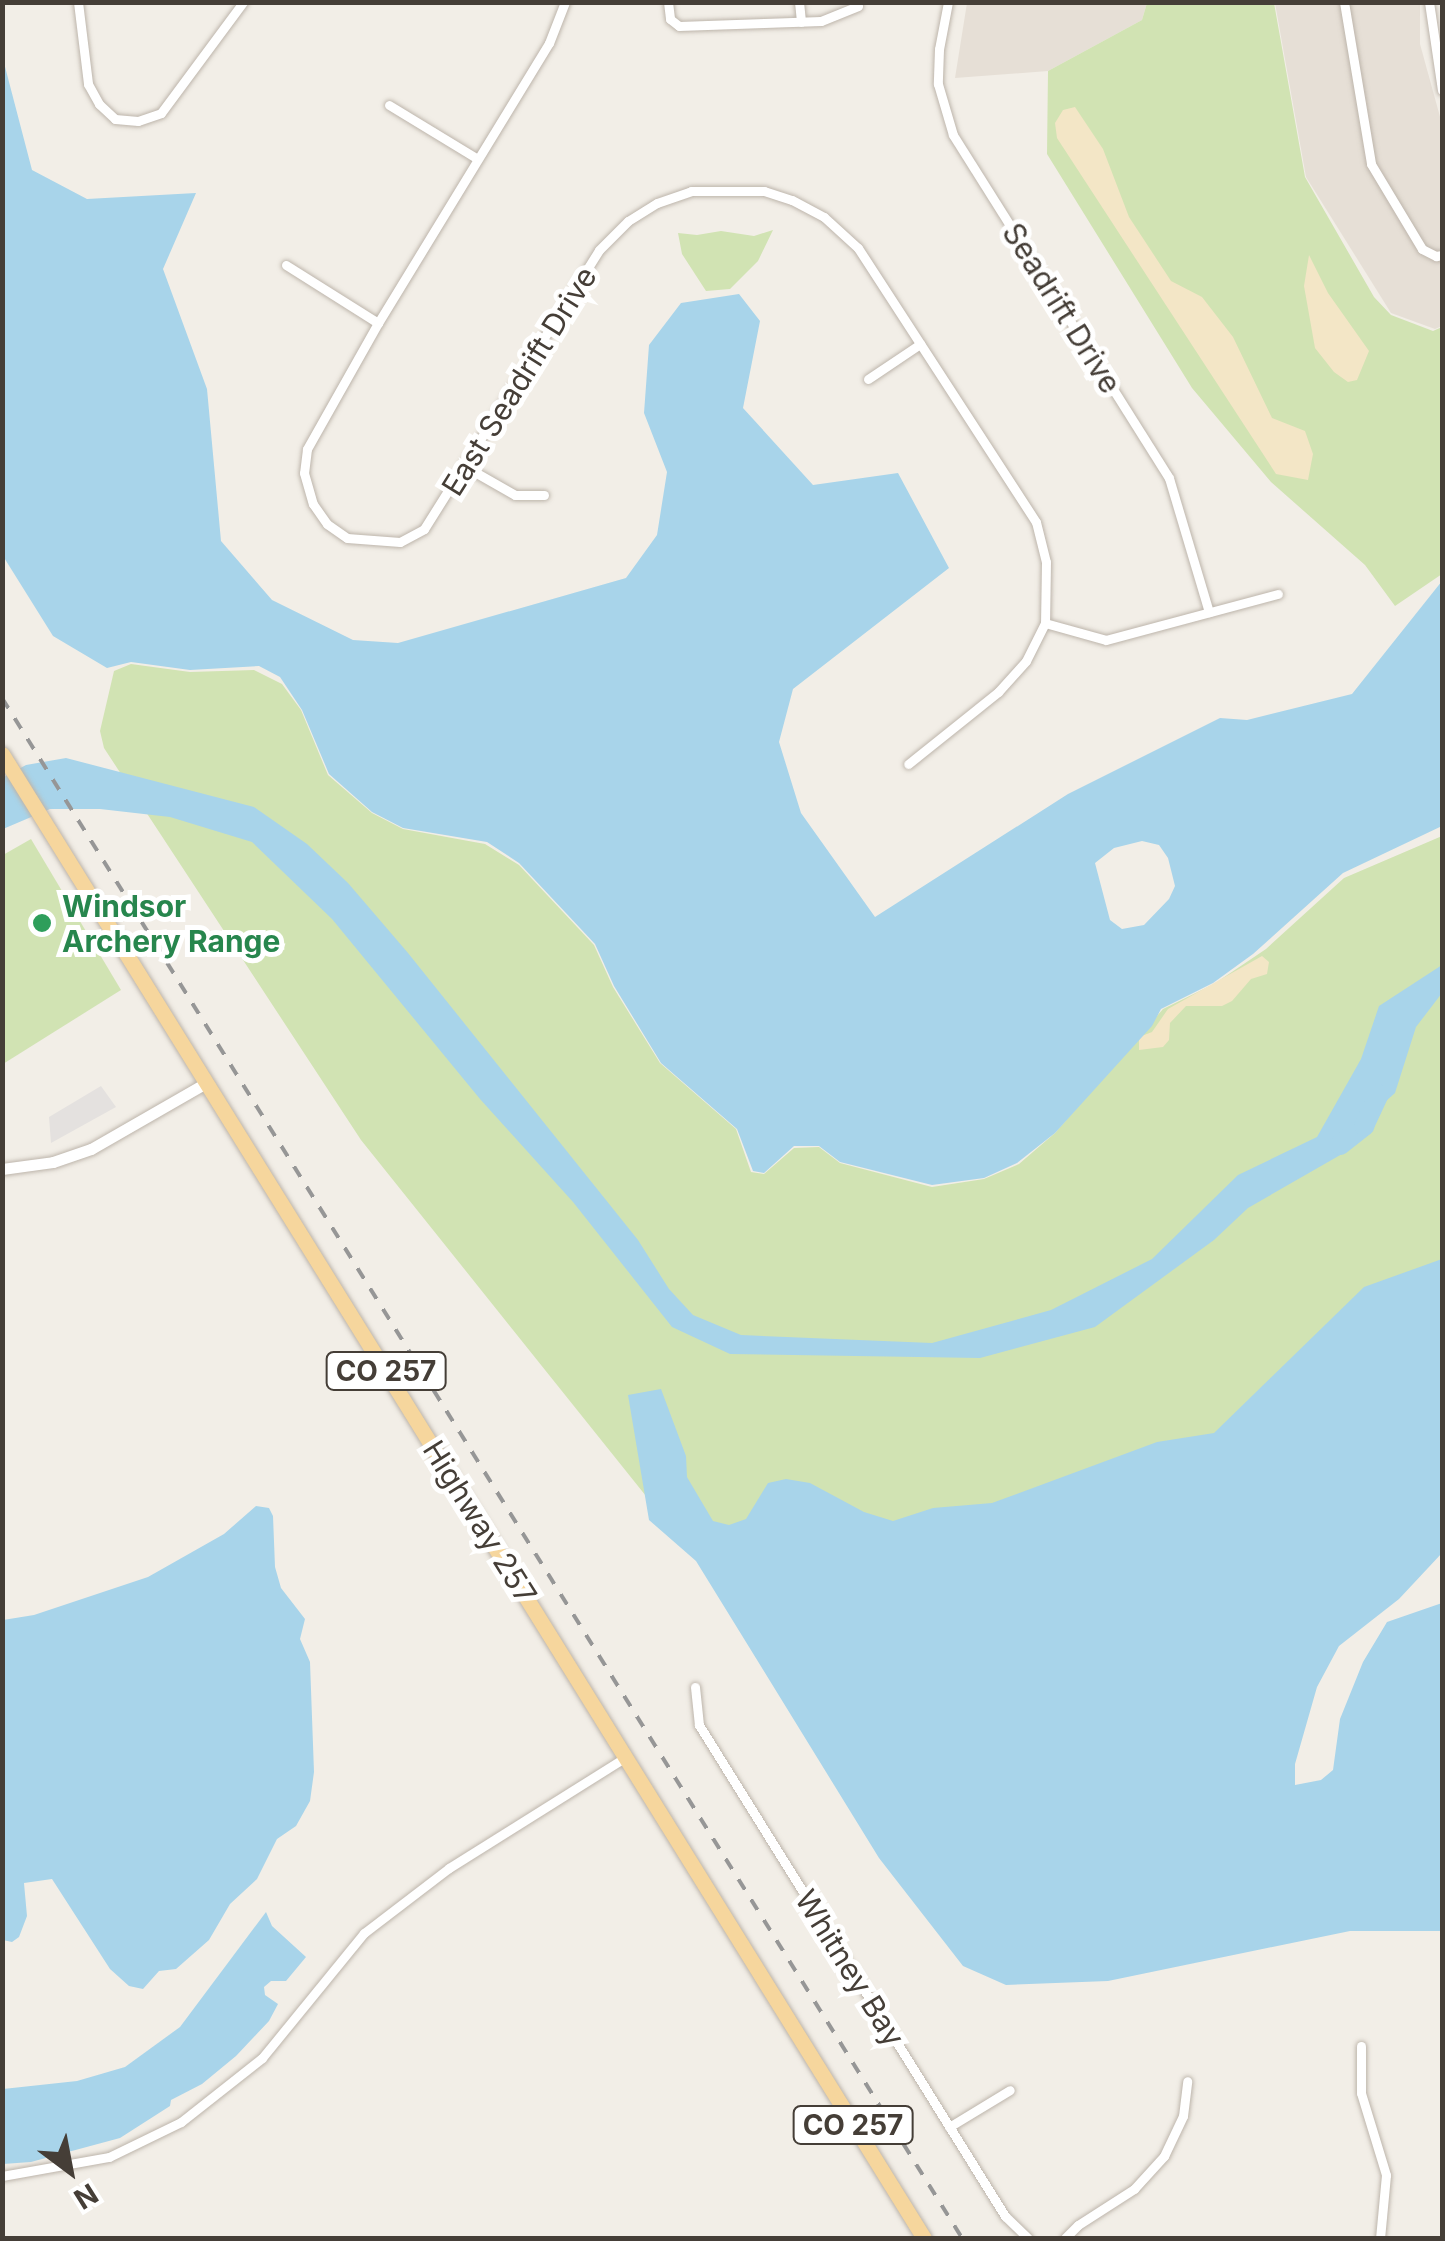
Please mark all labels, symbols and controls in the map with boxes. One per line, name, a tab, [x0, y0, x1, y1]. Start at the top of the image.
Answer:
street label: Seadrift Drive	[995, 216, 1129, 400]
street label: East Seadrift Drive	[434, 260, 604, 502]
place label: Windsor Archery Range	[62, 888, 280, 958]
marker: Windsor Archery Range	[31, 912, 53, 934]
road number: CO 257	[324, 1348, 448, 1394]
street label: Highway 257	[416, 1434, 544, 1610]
street label: Whitney Bay	[788, 1883, 912, 2053]
road number: CO 257	[790, 2102, 916, 2148]
north arrow	[20, 2121, 120, 2221]
text: N	[68, 2176, 104, 2217]

